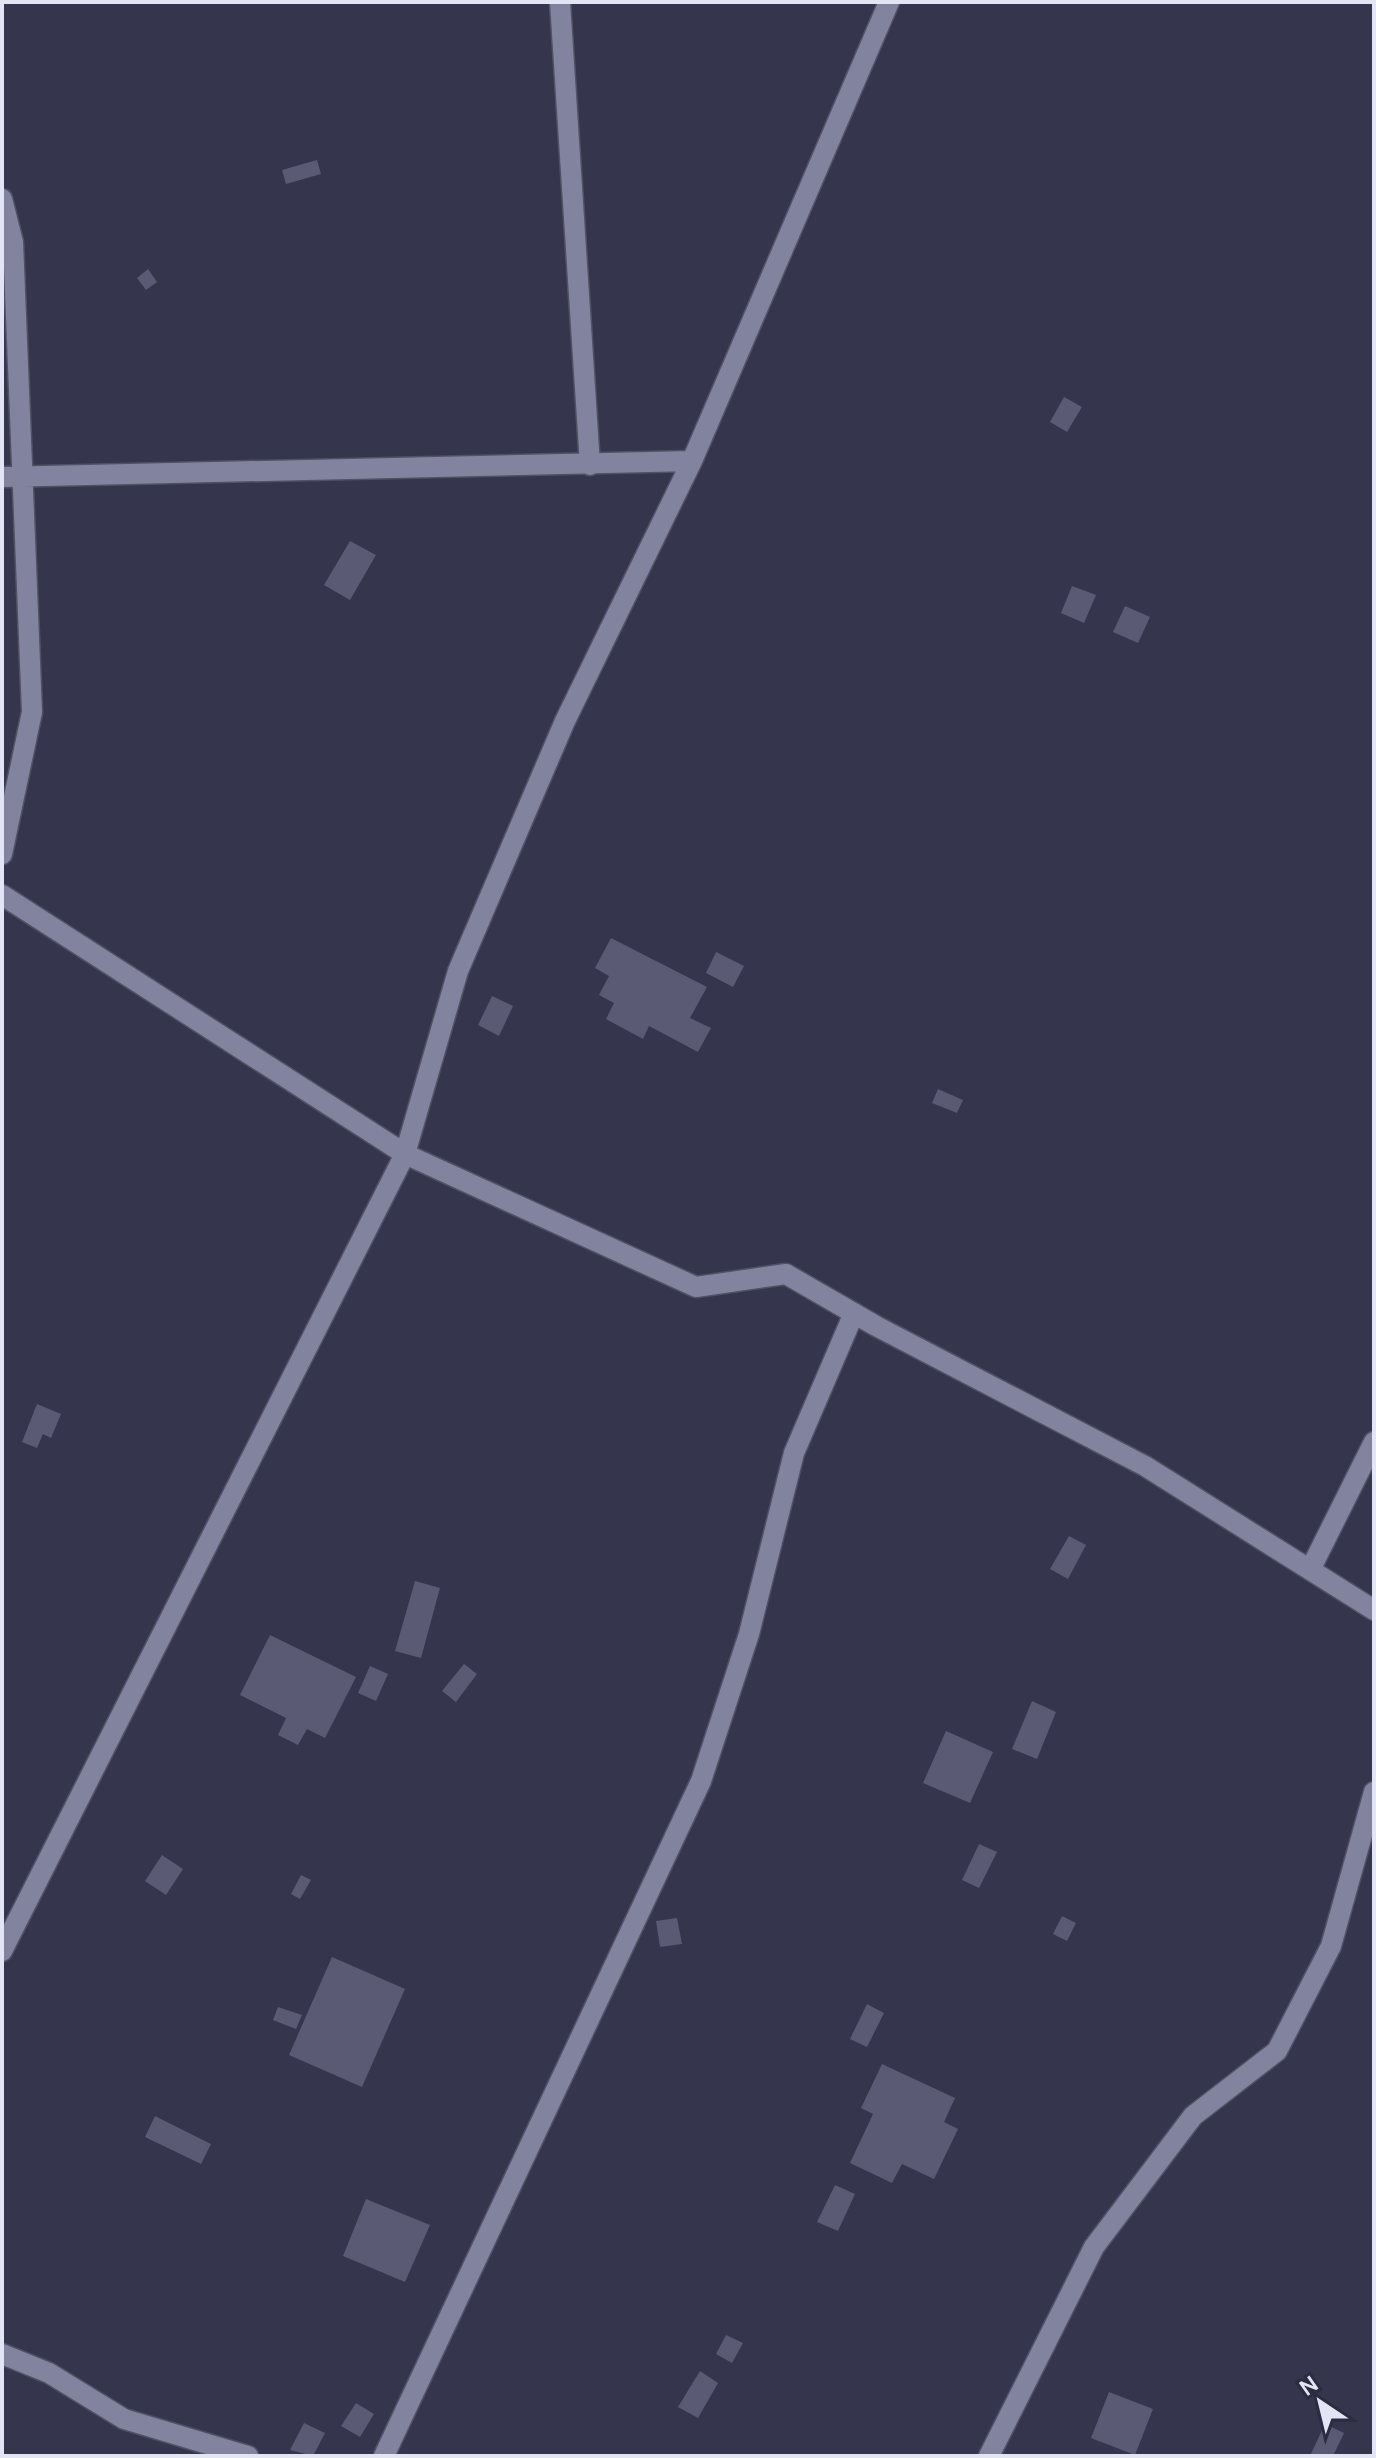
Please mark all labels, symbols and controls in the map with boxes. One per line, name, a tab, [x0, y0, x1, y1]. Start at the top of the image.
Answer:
north arrow	[1280, 2362, 1360, 2442]
text: N	[1293, 2369, 1324, 2402]

